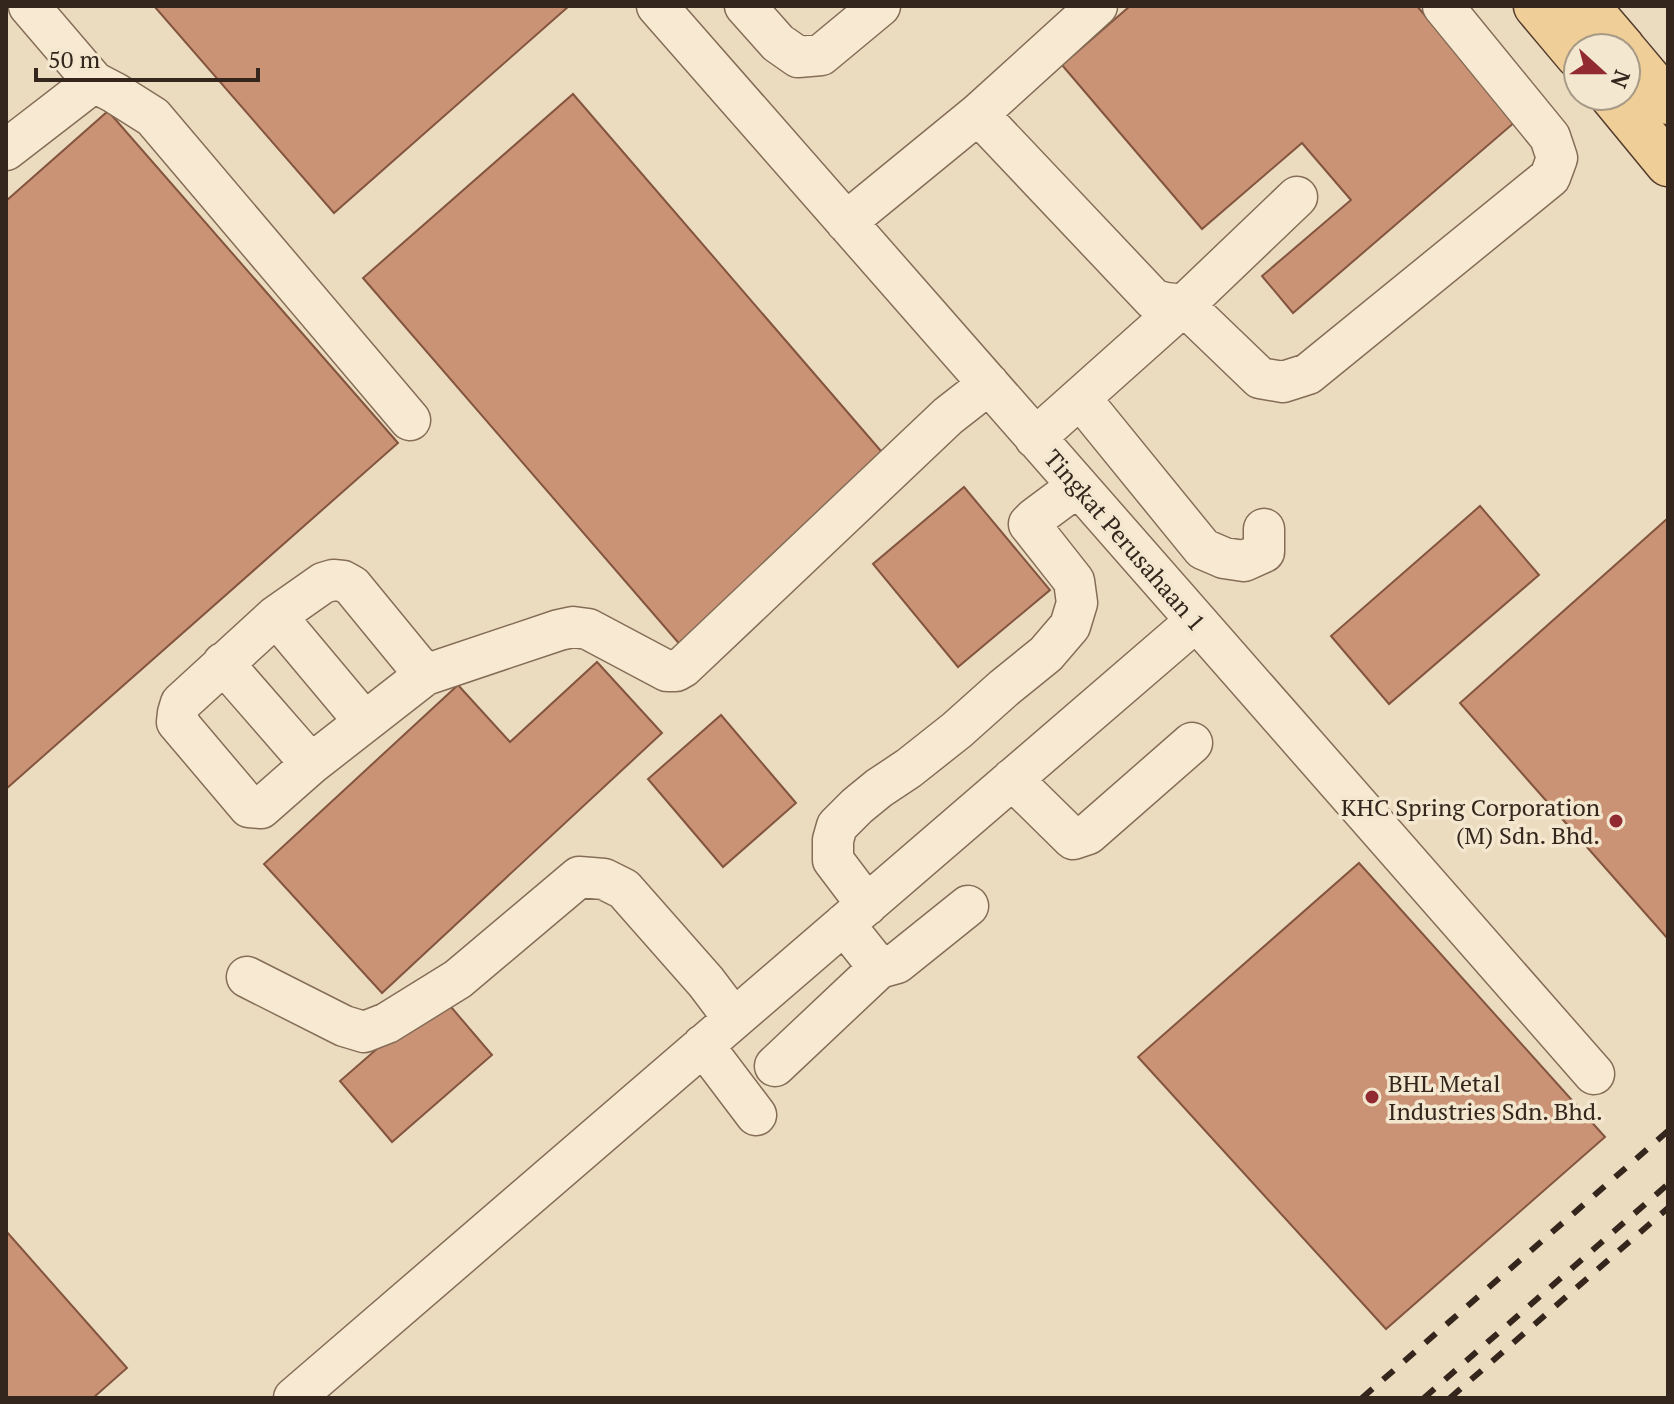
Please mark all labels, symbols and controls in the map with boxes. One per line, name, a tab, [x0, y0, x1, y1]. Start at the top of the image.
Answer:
scale bar	[36, 32, 258, 82]
north arrow	[1562, 32, 1642, 112]
text: 50 m	[48, 43, 100, 75]
text: N	[1604, 66, 1638, 93]
street label: Tingkat Perusahaan 1	[1037, 442, 1213, 638]
place label: KHC Spring Corporation (M) Sdn. Bhd.	[1341, 791, 1600, 851]
marker: KHC Spring Corporation (M) Sdn. Bhd.	[1607, 812, 1625, 830]
place label: BHL Metal Industries Sdn. Bhd.	[1388, 1067, 1603, 1127]
marker: BHL Metal Industries Sdn. Bhd.	[1363, 1088, 1381, 1106]

